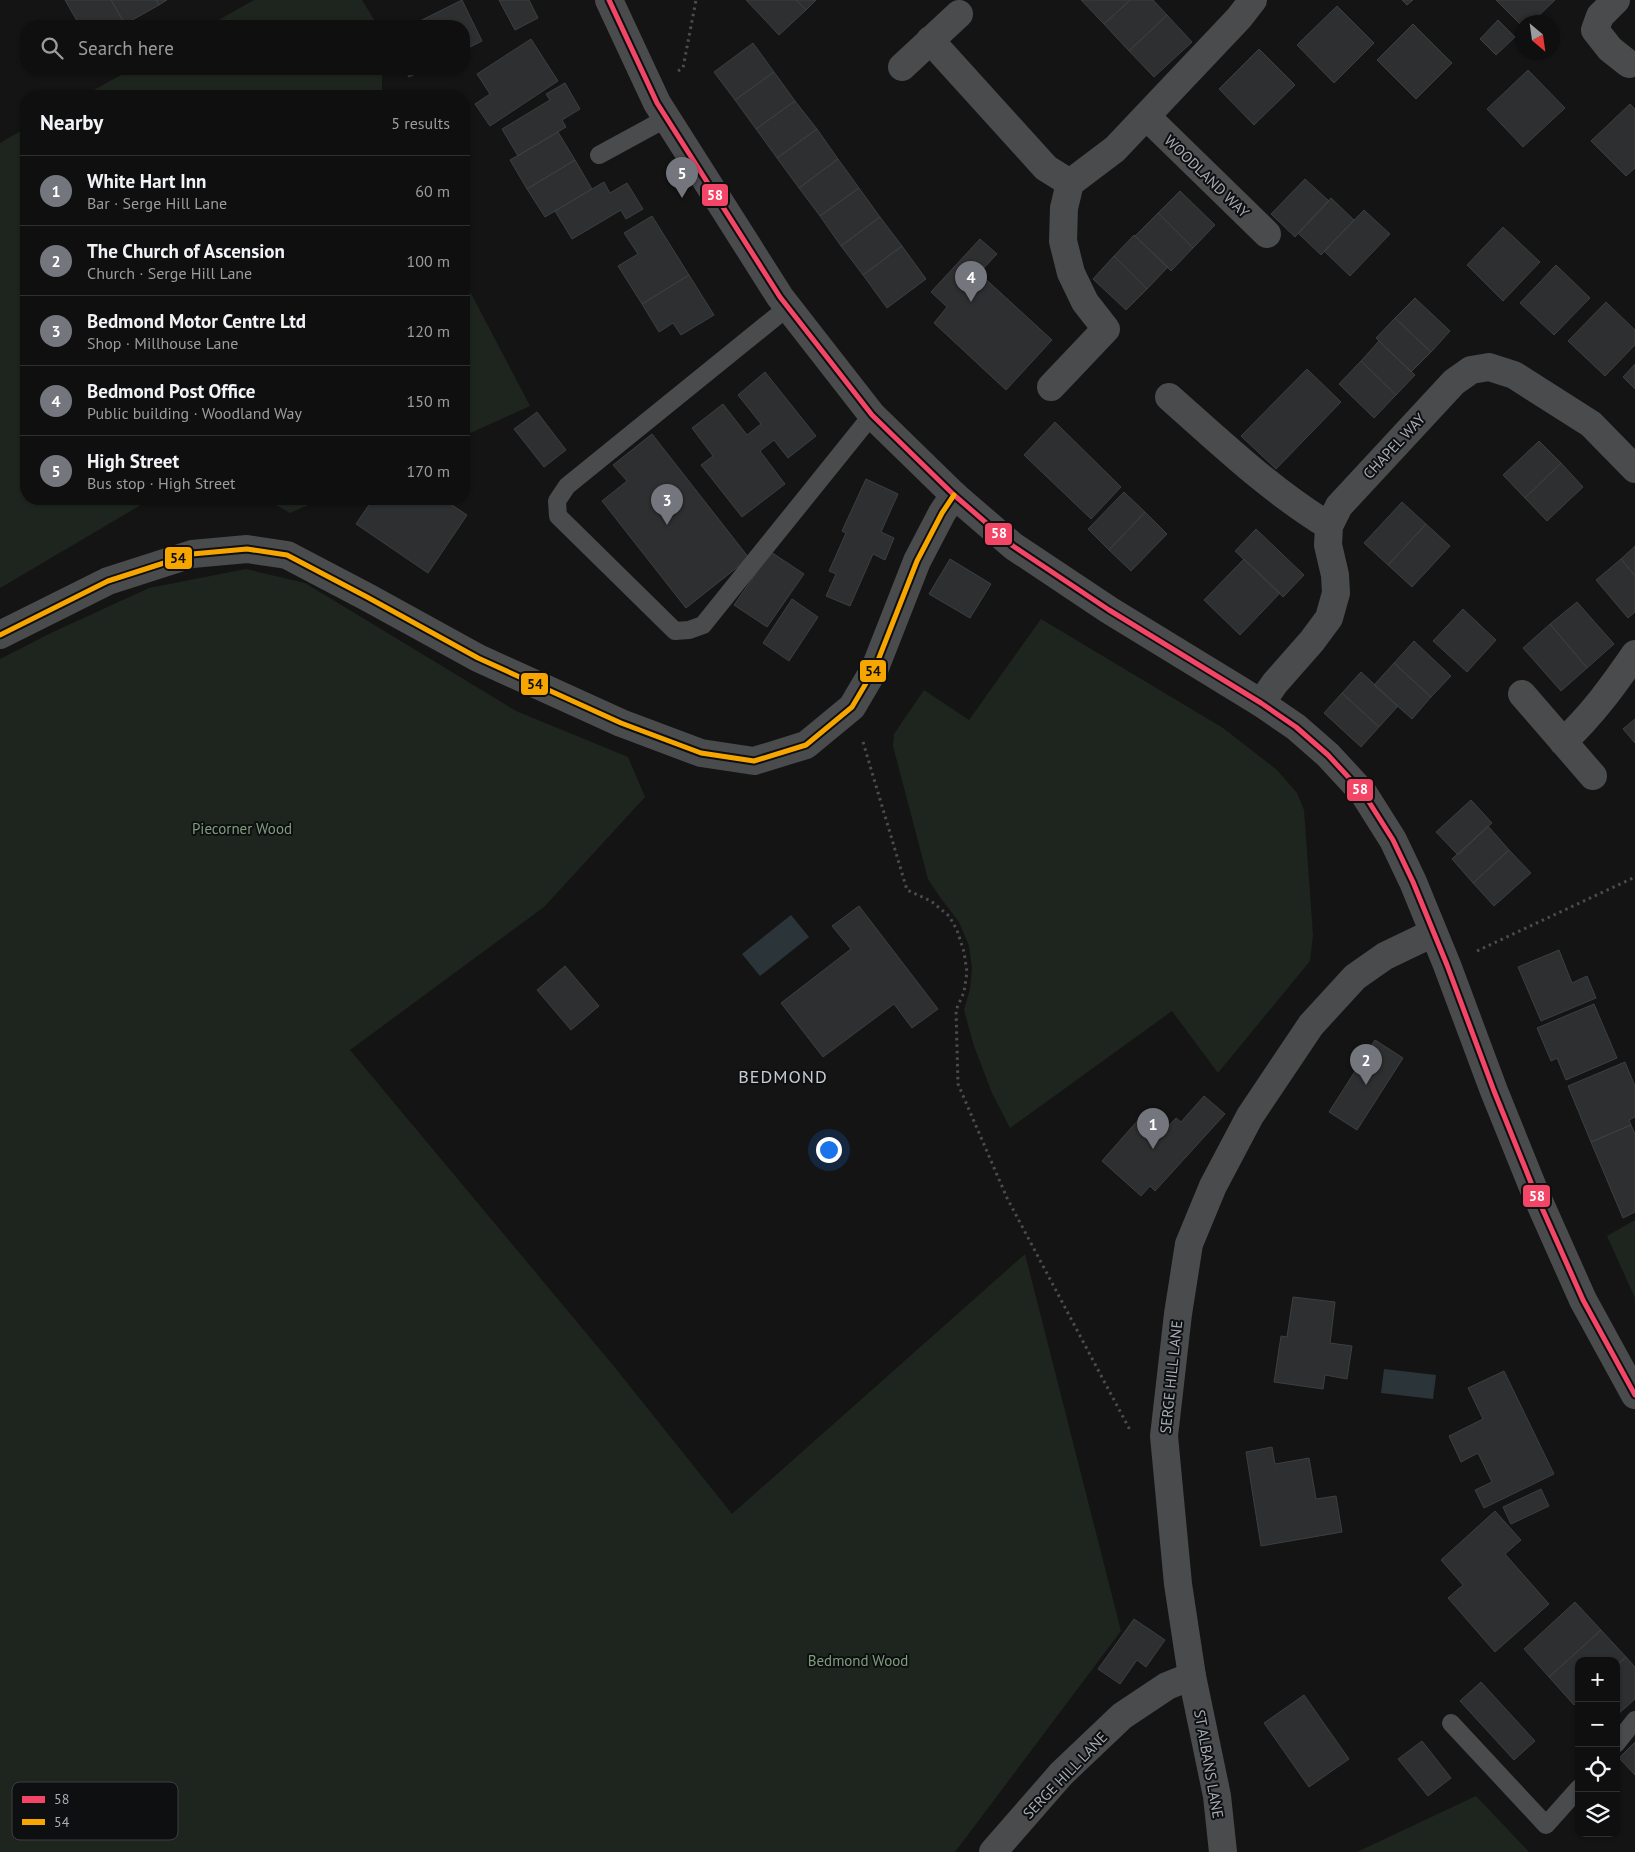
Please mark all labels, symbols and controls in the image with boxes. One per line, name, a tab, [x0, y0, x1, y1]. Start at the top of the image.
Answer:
north arrow	[1515, 15, 1560, 60]
search box	[20, 20, 470, 75]
icon: search	[38, 34, 66, 62]
text: Search here	[78, 36, 174, 60]
text: Nearby	[40, 109, 103, 136]
text: 5 results	[391, 113, 450, 133]
street label: WOODLAND WAY	[1161, 131, 1254, 222]
pin: 5	[666, 157, 698, 198]
text: White Hart Inn	[87, 169, 206, 193]
text: 1	[51, 181, 61, 201]
text: 60 m	[415, 181, 450, 201]
line badge: 58	[701, 183, 729, 207]
text: 58	[707, 186, 723, 204]
text: Bar · Serge Hill Lane	[87, 193, 227, 213]
text: The Church of Ascension	[87, 239, 285, 263]
text: 2	[51, 251, 61, 271]
text: 100 m	[407, 251, 450, 271]
pin: 4	[955, 261, 987, 302]
text: Church · Serge Hill Lane	[87, 263, 252, 283]
text: Bedmond Motor Centre Ltd	[87, 309, 306, 333]
text: 3	[51, 321, 61, 341]
text: 120 m	[407, 321, 450, 341]
text: Shop · Millhouse Lane	[87, 333, 238, 353]
text: Bedmond Post Office	[87, 379, 256, 403]
text: 4	[51, 391, 61, 411]
text: 150 m	[407, 391, 450, 411]
text: Public building · Woodland Way	[87, 403, 302, 423]
street label: CHAPEL WAY	[1359, 409, 1430, 483]
text: High Street	[87, 449, 179, 473]
text: 5	[51, 461, 61, 481]
text: 170 m	[407, 461, 450, 481]
text: Bus stop · High Street	[87, 473, 236, 493]
pin: 3	[651, 484, 683, 525]
line badge: 58	[984, 522, 1013, 546]
text: 58	[991, 524, 1007, 542]
line badge: 54	[164, 546, 193, 570]
text: 54	[170, 549, 186, 567]
line badge: 54	[859, 659, 887, 683]
text: 54	[865, 662, 881, 680]
line badge: 54	[520, 672, 549, 696]
text: 54	[527, 675, 543, 693]
line badge: 58	[1346, 778, 1374, 802]
text: 58	[1352, 780, 1368, 798]
park label: Piecorner Wood	[192, 819, 292, 838]
pin: 2	[1350, 1044, 1382, 1085]
district label: BEDMOND	[738, 1065, 828, 1088]
pin: 1	[1137, 1108, 1169, 1149]
your location	[816, 1137, 842, 1163]
line badge: 58	[1522, 1184, 1551, 1208]
text: 58	[1529, 1187, 1545, 1205]
street label: SERGE HILL LANE	[1156, 1320, 1186, 1434]
park label: Bedmond Wood	[808, 1651, 908, 1670]
map controls	[1575, 1657, 1620, 1837]
button: +	[1575, 1657, 1620, 1702]
button: −	[1575, 1702, 1620, 1747]
street label: ST ALBANS LANE	[1190, 1708, 1228, 1820]
street label: SERGE HILL LANE	[1019, 1728, 1111, 1822]
button: locate	[1575, 1747, 1620, 1792]
legend	[12, 1782, 178, 1840]
text: 58	[54, 1790, 69, 1808]
button: layers	[1575, 1792, 1620, 1837]
text: 54	[54, 1813, 70, 1831]

